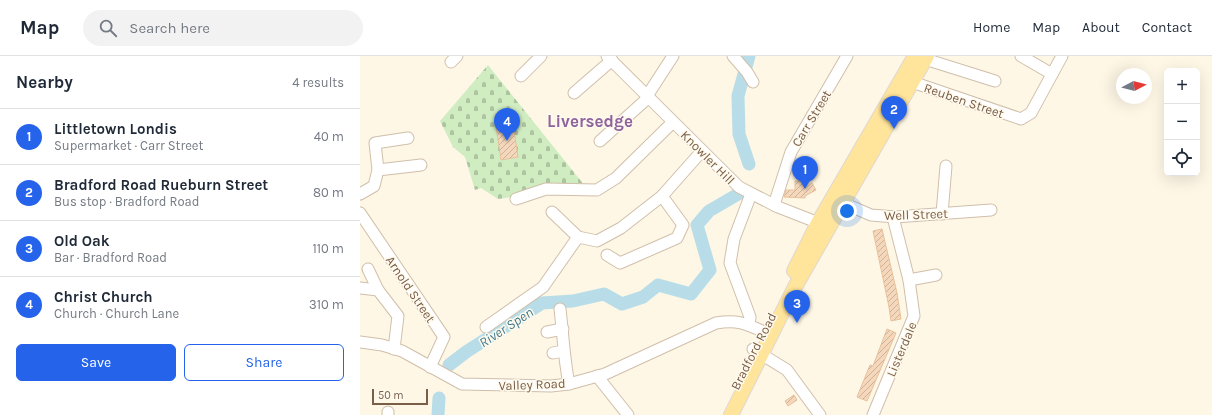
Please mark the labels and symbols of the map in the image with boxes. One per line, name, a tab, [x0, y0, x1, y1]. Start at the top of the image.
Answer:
north arrow	[1116, 68, 1152, 104]
street label: Reuben Street	[922, 80, 1006, 121]
street label: Carr Street	[789, 87, 834, 149]
pin: 2	[881, 96, 907, 129]
pin: 4	[494, 108, 520, 141]
district label: Liversedge	[547, 111, 633, 131]
street label: Knowler Hill	[678, 127, 738, 187]
pin: 1	[792, 156, 818, 189]
your location	[837, 201, 857, 221]
street label: Well Street	[884, 206, 948, 223]
street label: Arnold Street	[383, 253, 438, 326]
pin: 3	[784, 290, 810, 323]
water label: River Spen	[476, 304, 537, 351]
street label: Bradford Road	[728, 310, 779, 392]
street label: Listerdale	[883, 319, 920, 379]
street label: Valley Road	[498, 376, 566, 393]
scale bar	[372, 387, 428, 406]

